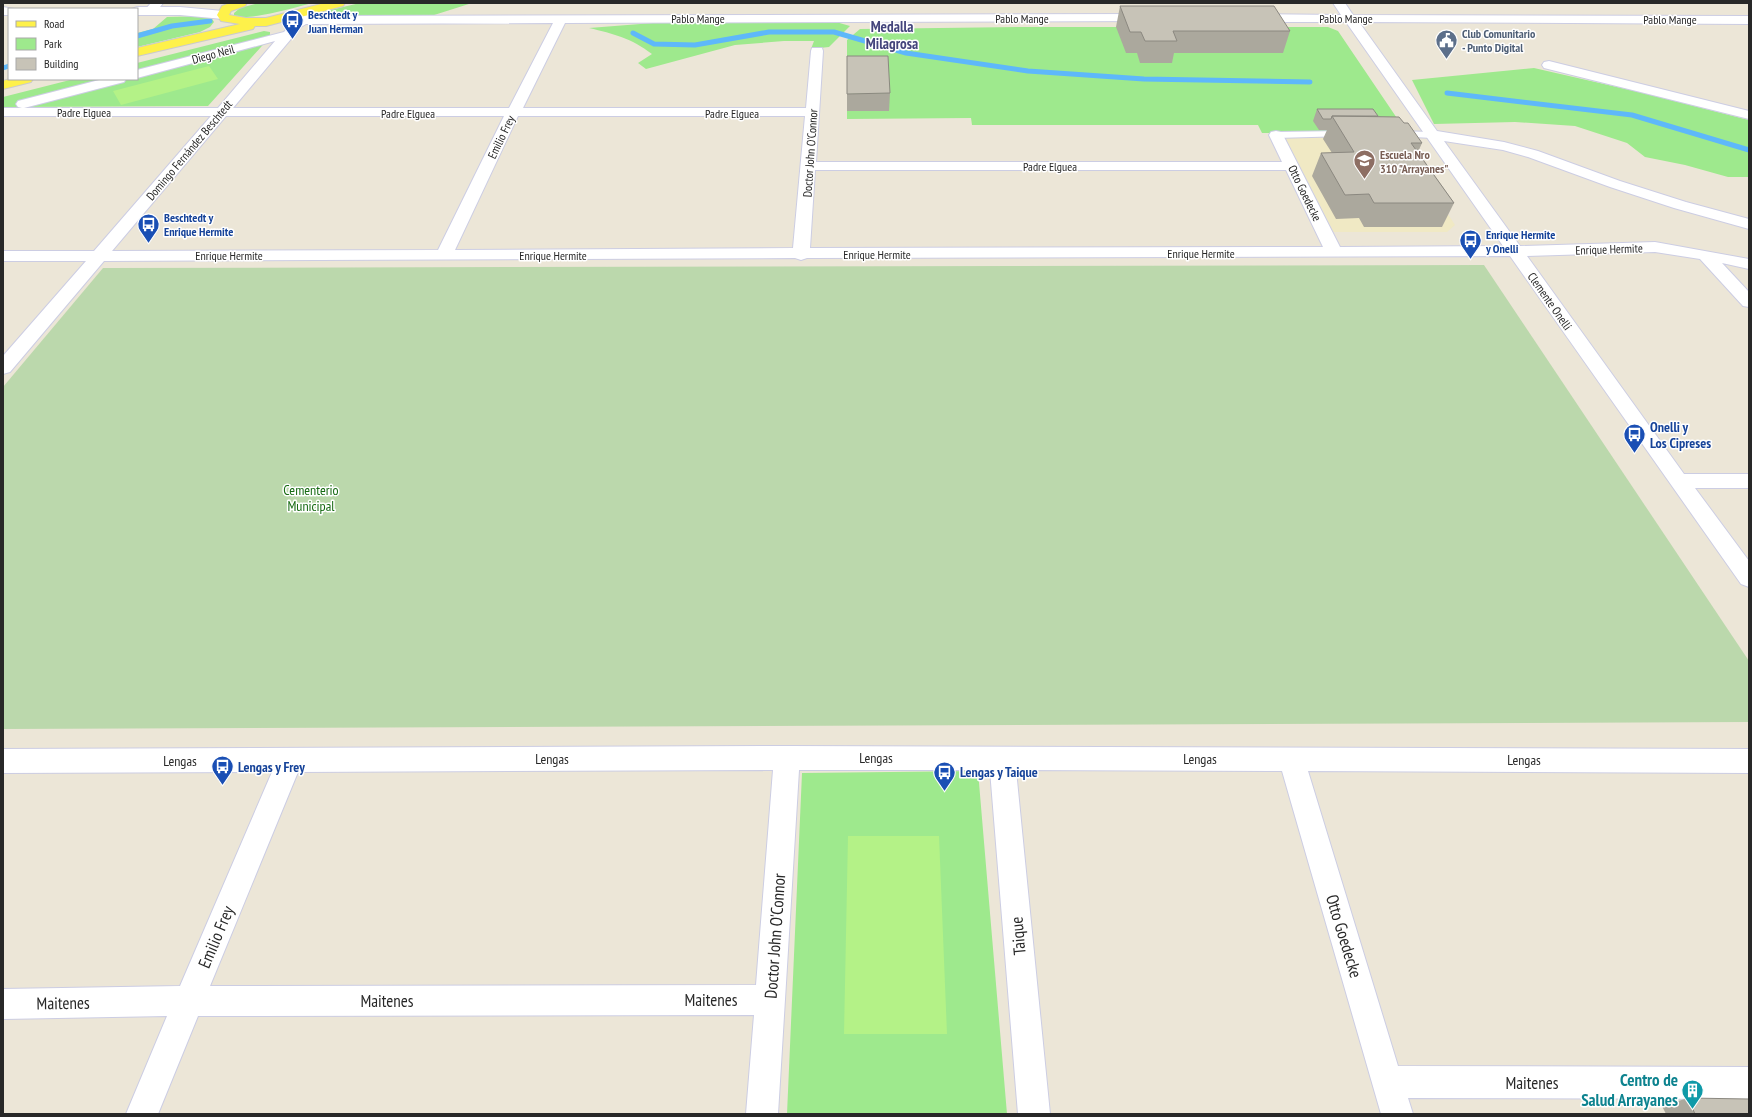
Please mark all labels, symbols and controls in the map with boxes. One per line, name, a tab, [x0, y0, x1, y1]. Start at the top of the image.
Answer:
place label: Beschtedt y Juan Herman	[307, 7, 363, 36]
legend	[8, 8, 138, 80]
bus stop icon: Beschtedt y Juan Herman	[280, 8, 306, 41]
street label: Pablo Mange	[671, 11, 725, 26]
street label: Pablo Mange	[995, 11, 1049, 26]
street label: Pablo Mange	[1319, 11, 1373, 26]
street label: Pablo Mange	[1643, 12, 1697, 27]
text: Road	[44, 16, 64, 31]
district label: Medalla Milagrosa	[866, 17, 918, 53]
place label: Club Comunitario - Punto Digital	[1462, 26, 1536, 55]
public building icon: Club Comunitario - Punto Digital	[1433, 27, 1459, 60]
text: Park	[44, 36, 62, 51]
street label: Diego Neil	[190, 41, 236, 67]
text: Building	[44, 56, 79, 71]
street label: Domingo Fernández Beschtedt	[143, 96, 236, 203]
street label: Padre Elguea	[57, 105, 111, 120]
street label: Padre Elguea	[381, 106, 435, 121]
street label: Padre Elguea	[705, 106, 759, 121]
street label: Doctor John O'Connor	[799, 108, 821, 198]
street label: Emilio Frey	[484, 113, 518, 161]
place label: Escuela Nro 310 "Arrayanes"	[1380, 147, 1448, 176]
school or university icon: Escuela Nro 310 "Arrayanes"	[1352, 148, 1378, 181]
street label: Padre Elguea	[1023, 159, 1077, 174]
street label: Otto Goedecke	[1285, 162, 1325, 224]
place label: Beschtedt y Enrique Hermite	[164, 210, 233, 239]
bus stop icon: Beschtedt y Enrique Hermite	[136, 211, 162, 244]
place label: Enrique Hermite y Onelli	[1485, 227, 1555, 256]
bus stop icon: Enrique Hermite y Onelli	[1457, 228, 1483, 261]
street label: Enrique Hermite	[1575, 240, 1643, 258]
street label: Enrique Hermite	[1167, 246, 1235, 261]
street label: Enrique Hermite	[843, 247, 911, 262]
street label: Enrique Hermite	[195, 248, 263, 263]
street label: Enrique Hermite	[519, 248, 587, 263]
street label: Clemente Onelli	[1525, 269, 1575, 333]
place label: Onelli y Los Cipreses	[1650, 418, 1711, 452]
bus stop icon: Onelli y Los Cipreses	[1621, 422, 1647, 455]
park label: Cementerio Municipal	[283, 481, 339, 515]
street label: Lengas	[859, 749, 893, 767]
street label: Lengas	[535, 750, 569, 768]
street label: Lengas	[1183, 750, 1217, 768]
street label: Lengas	[1507, 751, 1541, 769]
street label: Lengas	[163, 752, 197, 770]
bus stop icon: Lengas y Frey	[210, 754, 236, 787]
place label: Lengas y Frey	[238, 758, 305, 776]
bus stop icon: Lengas y Taique	[931, 759, 957, 792]
place label: Lengas y Taique	[960, 763, 1038, 781]
street label: Doctor John O'Connor	[760, 872, 790, 999]
street label: Otto Goedecke	[1321, 892, 1367, 980]
street label: Emilio Frey	[193, 902, 239, 971]
street label: Taique	[1005, 916, 1031, 956]
street label: Maitenes	[684, 989, 738, 1011]
street label: Maitenes	[360, 990, 414, 1012]
street label: Maitenes	[36, 992, 90, 1014]
place label: Centro de Salud Arrayanes	[1581, 1069, 1678, 1111]
street label: Maitenes	[1505, 1072, 1559, 1094]
building icon: Centro de Salud Arrayanes	[1680, 1077, 1706, 1110]

